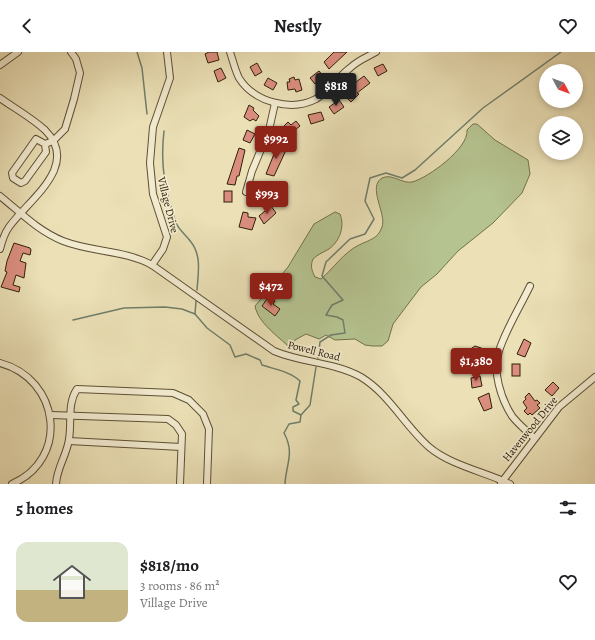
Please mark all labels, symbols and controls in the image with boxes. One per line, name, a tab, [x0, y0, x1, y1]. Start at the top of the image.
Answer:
text: Nestly	[274, 14, 321, 38]
icon: back	[16, 15, 38, 37]
icon: heart	[557, 15, 579, 37]
north arrow	[539, 64, 583, 108]
map controls	[539, 64, 583, 160]
pin: $818	[312, 73, 360, 107]
text: $818	[324, 77, 348, 94]
button: layers	[539, 116, 583, 160]
pin: $992	[252, 126, 300, 160]
text: $992	[264, 130, 288, 147]
street label: Village Drive	[154, 174, 182, 235]
pin: $993	[243, 181, 291, 215]
text: $993	[255, 185, 279, 202]
pin: $472	[247, 273, 295, 307]
text: $472	[259, 277, 283, 294]
street label: Powell Road	[286, 337, 342, 365]
pin: $1,380	[443, 348, 509, 382]
text: $1,380	[460, 352, 492, 369]
street label: Havenwood Drive	[499, 393, 561, 465]
text: 5 homes	[16, 497, 73, 520]
icon: filters	[557, 497, 579, 519]
text: $818/mo	[140, 554, 199, 577]
icon: home	[48, 558, 96, 606]
icon: heart	[557, 571, 579, 593]
text: 3 rooms · 86 m²	[140, 577, 220, 594]
text: Village Drive	[140, 594, 208, 611]

